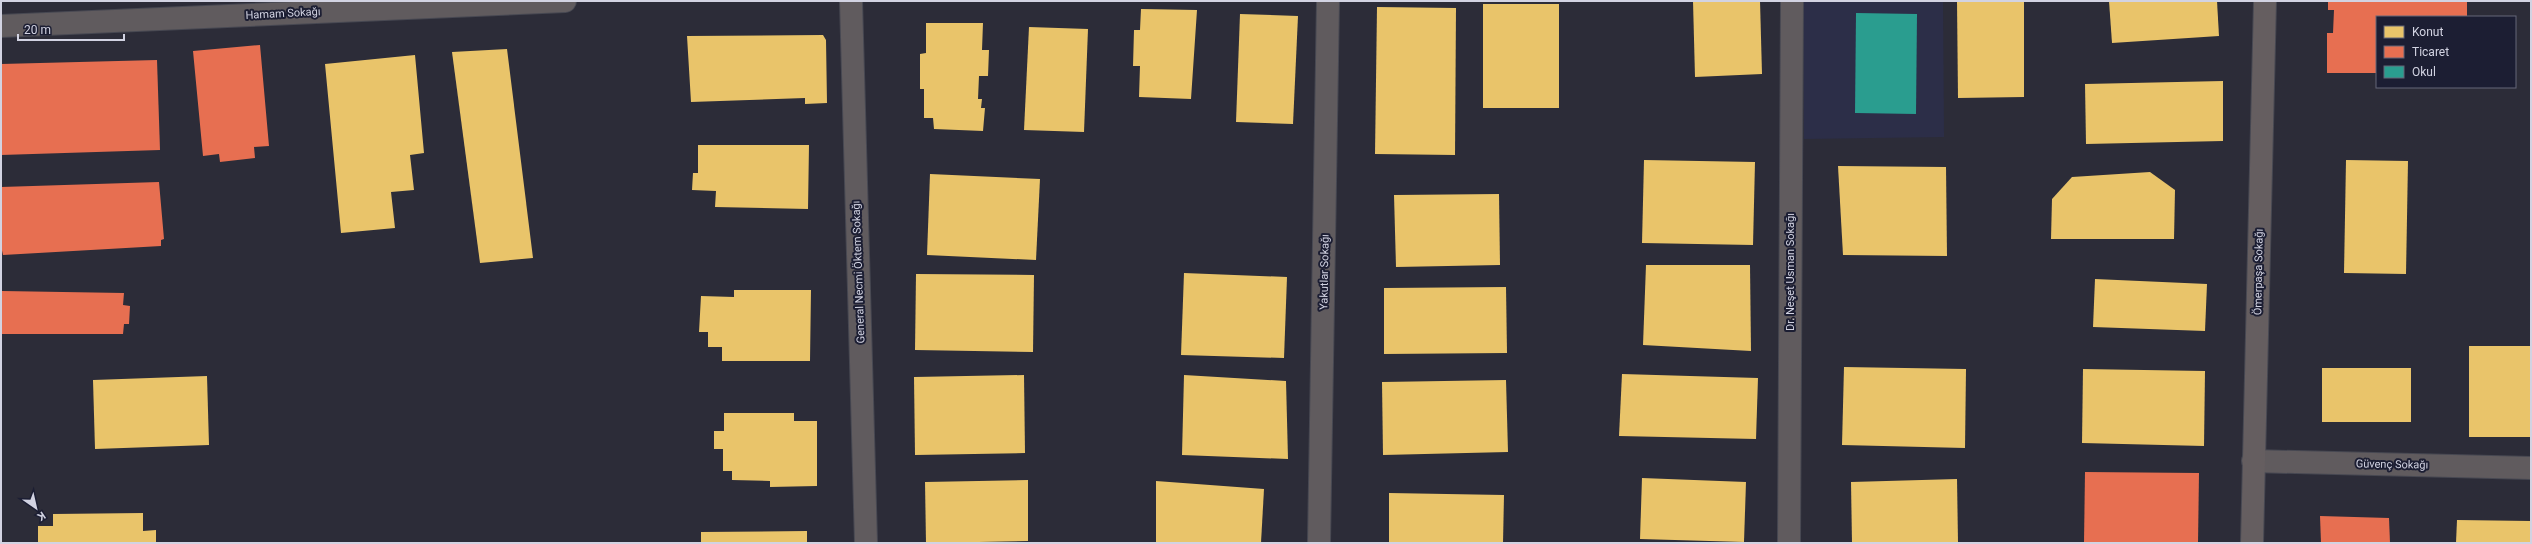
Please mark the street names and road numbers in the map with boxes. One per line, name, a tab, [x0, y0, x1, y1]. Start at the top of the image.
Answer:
street label: Hamam Sokağı	[245, 5, 321, 22]
street label: General Necmi Öktem Sokağı	[850, 200, 867, 344]
street label: Dr. Neşet Usman Sokağı	[1784, 213, 1797, 331]
street label: Ömerpaşa Sokağı	[2251, 229, 2266, 315]
street label: Yakutlar Sokağı	[1317, 234, 1332, 310]
street label: Güvenç Sokağı	[2356, 457, 2428, 472]

